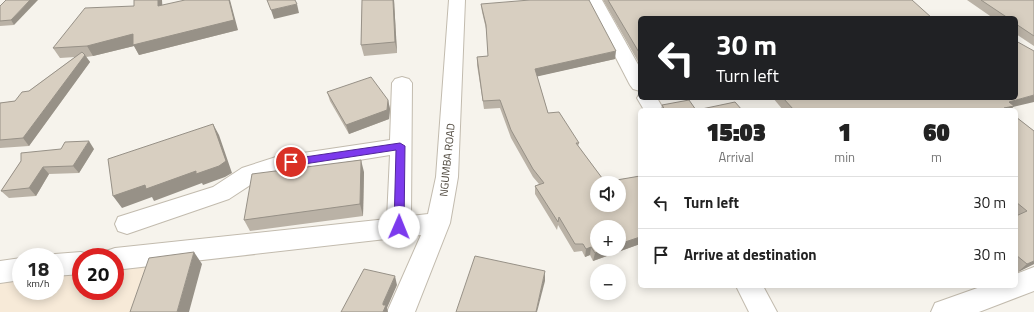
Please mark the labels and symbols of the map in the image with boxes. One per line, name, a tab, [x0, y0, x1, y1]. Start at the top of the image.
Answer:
street label: NGUMBA ROAD	[435, 122, 459, 198]
pin	[274, 145, 308, 179]
position arrow	[378, 206, 420, 248]
speed limit sign: 20	[72, 248, 124, 300]

